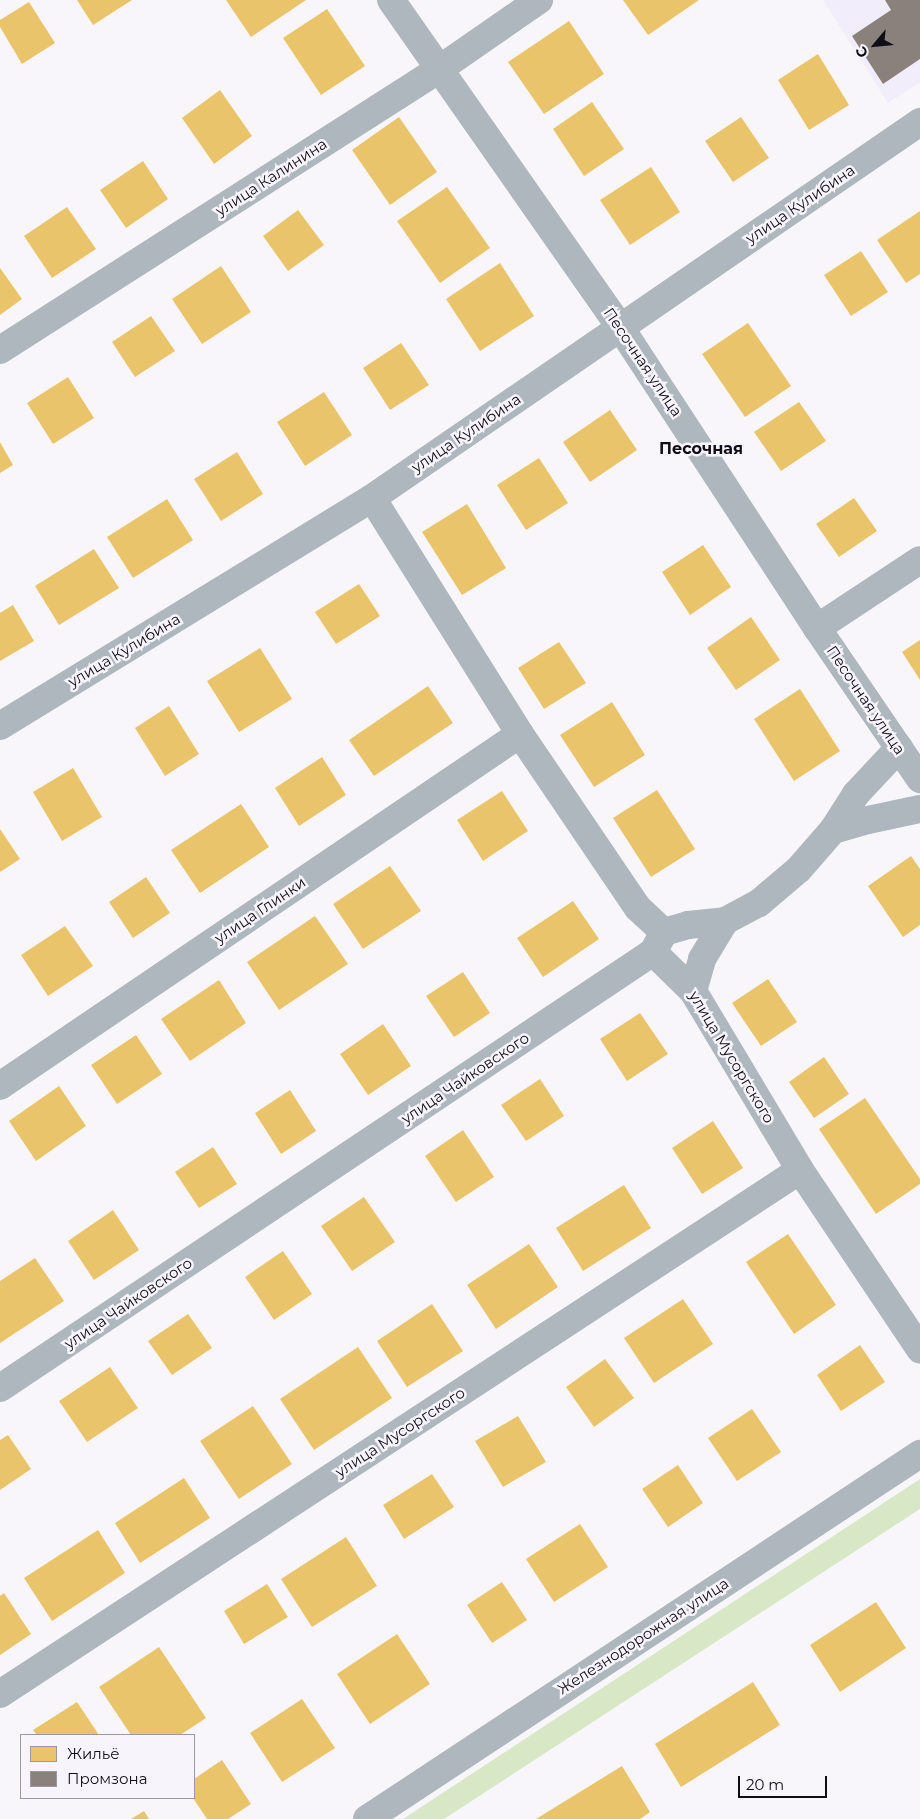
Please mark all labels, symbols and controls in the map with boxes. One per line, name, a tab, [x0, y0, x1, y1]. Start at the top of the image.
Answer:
north arrow	[850, 20, 900, 70]
text: С	[851, 43, 872, 61]
street label: улица Калинина	[212, 134, 330, 220]
street label: улица Кулибина	[742, 161, 858, 247]
street label: Песочная улица	[600, 304, 686, 420]
street label: улица Кулибина	[408, 390, 524, 476]
district label: Песочная	[659, 439, 743, 459]
street label: улица Кулибина	[65, 609, 183, 691]
street label: Песочная улица	[823, 642, 909, 758]
street label: улица Глинки	[211, 873, 309, 947]
street label: улица Мусоргского	[685, 988, 779, 1126]
street label: улица Чайковского	[398, 1028, 532, 1128]
street label: улица Чайковского	[61, 1253, 195, 1353]
street label: улица Мусоргского	[332, 1383, 468, 1481]
street label: Железнодорожная улица	[554, 1574, 732, 1698]
legend	[20, 1734, 195, 1799]
text: Жильё	[67, 1744, 120, 1763]
scale bar	[740, 1766, 829, 1798]
text: Промзона	[67, 1769, 147, 1788]
text: 20 m	[746, 1775, 784, 1794]

